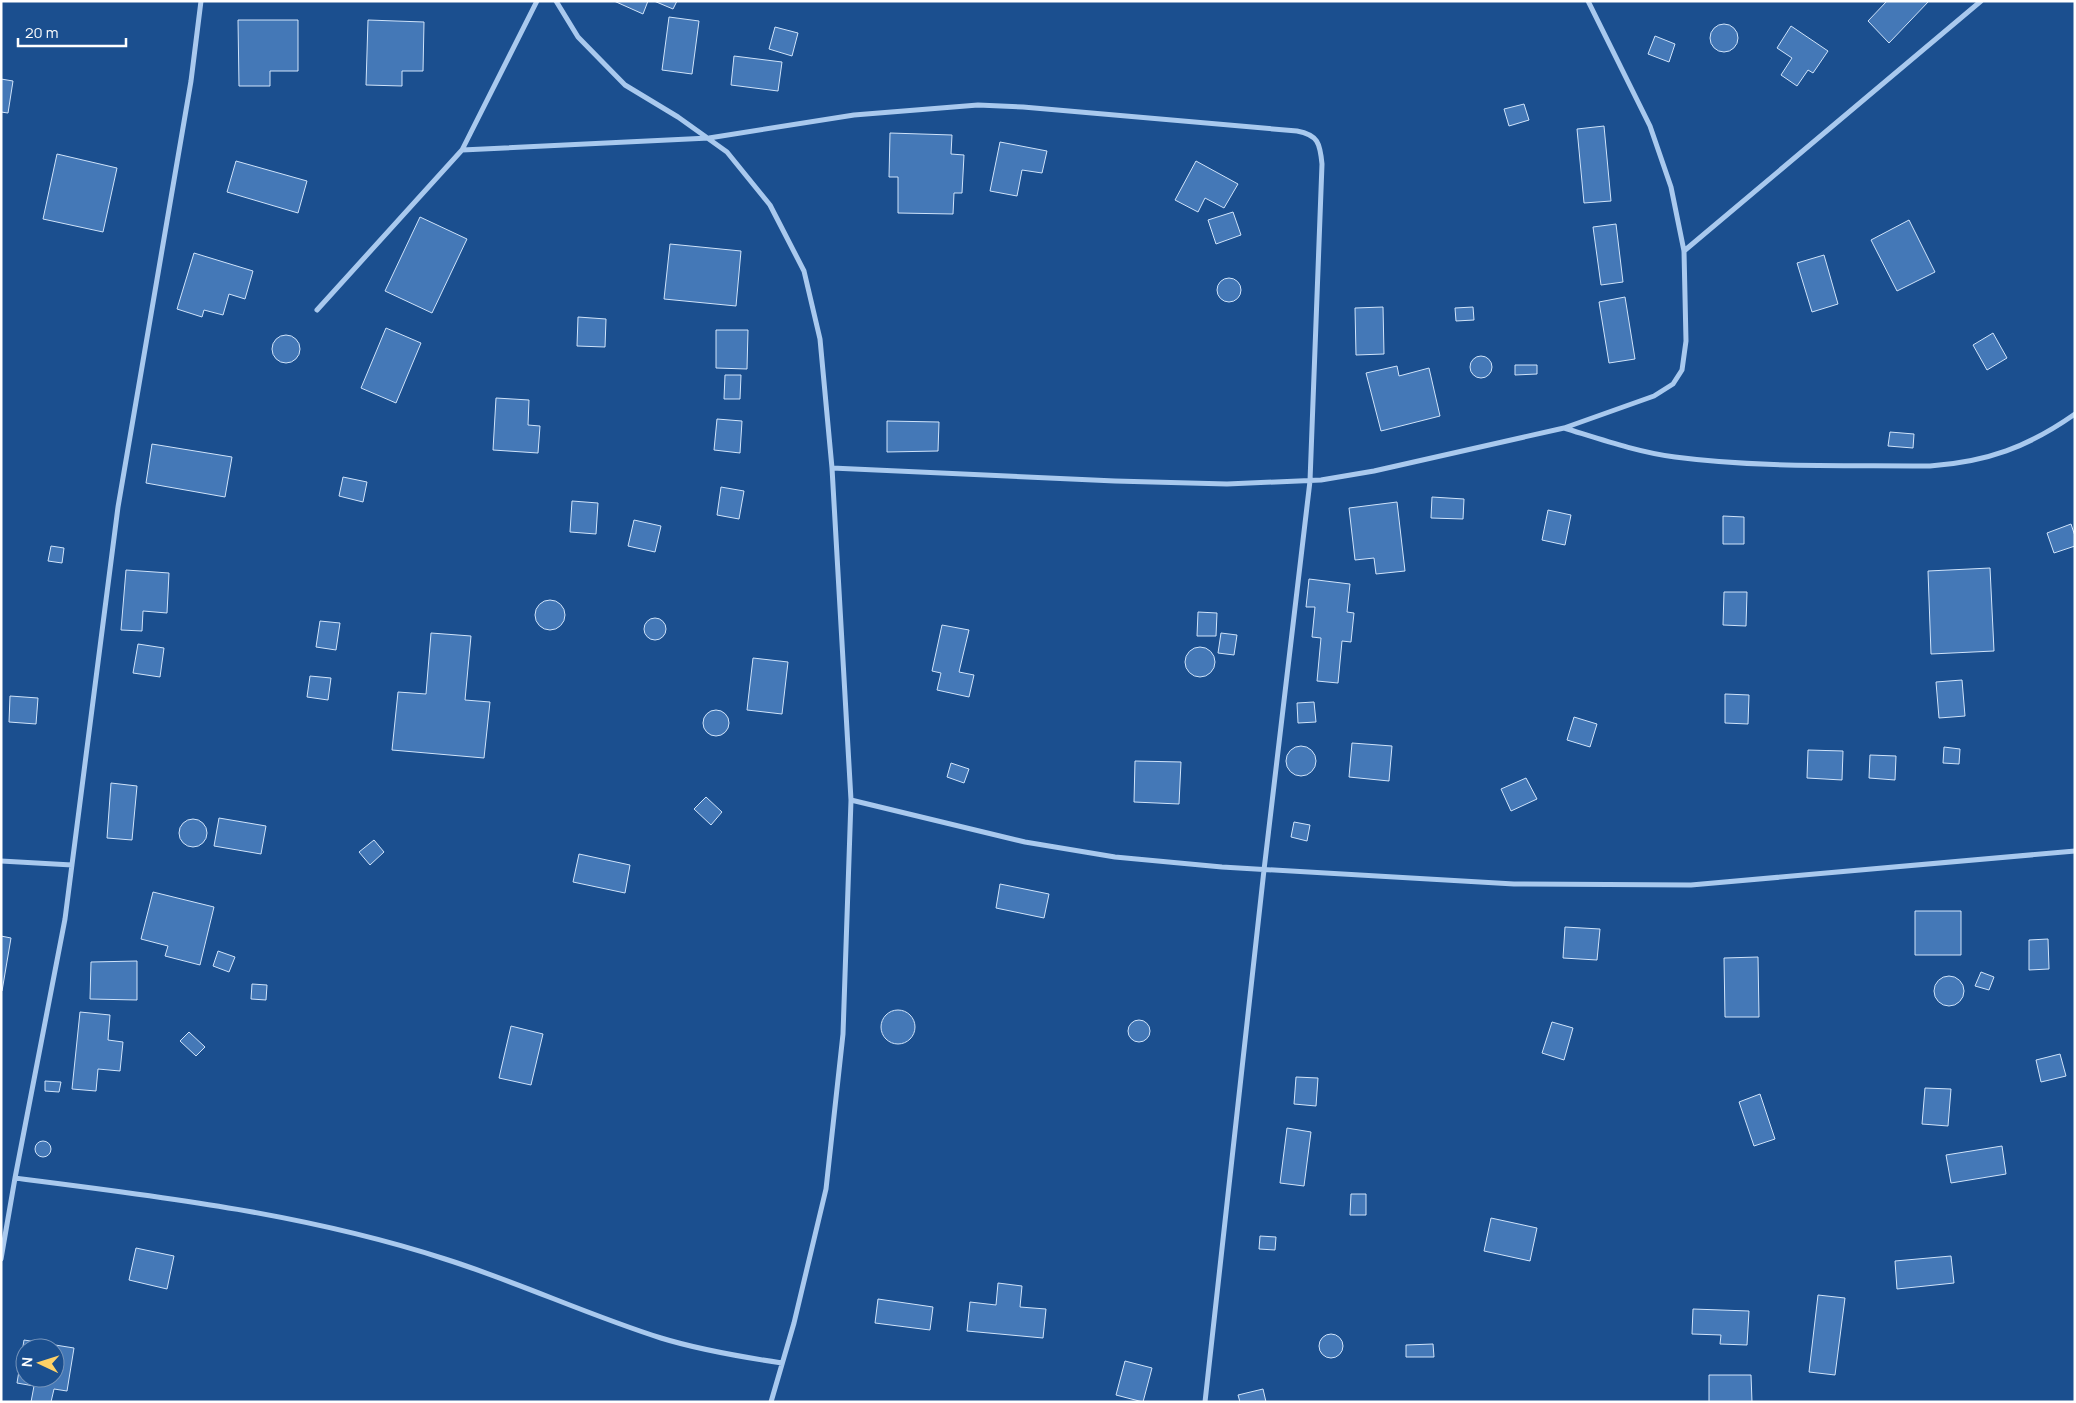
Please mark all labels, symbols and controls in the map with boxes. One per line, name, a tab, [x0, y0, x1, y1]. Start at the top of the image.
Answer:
scale bar	[18, 15, 125, 47]
text: 20 m	[25, 22, 58, 43]
north arrow	[15, 1338, 65, 1388]
text: N	[17, 1356, 36, 1368]

